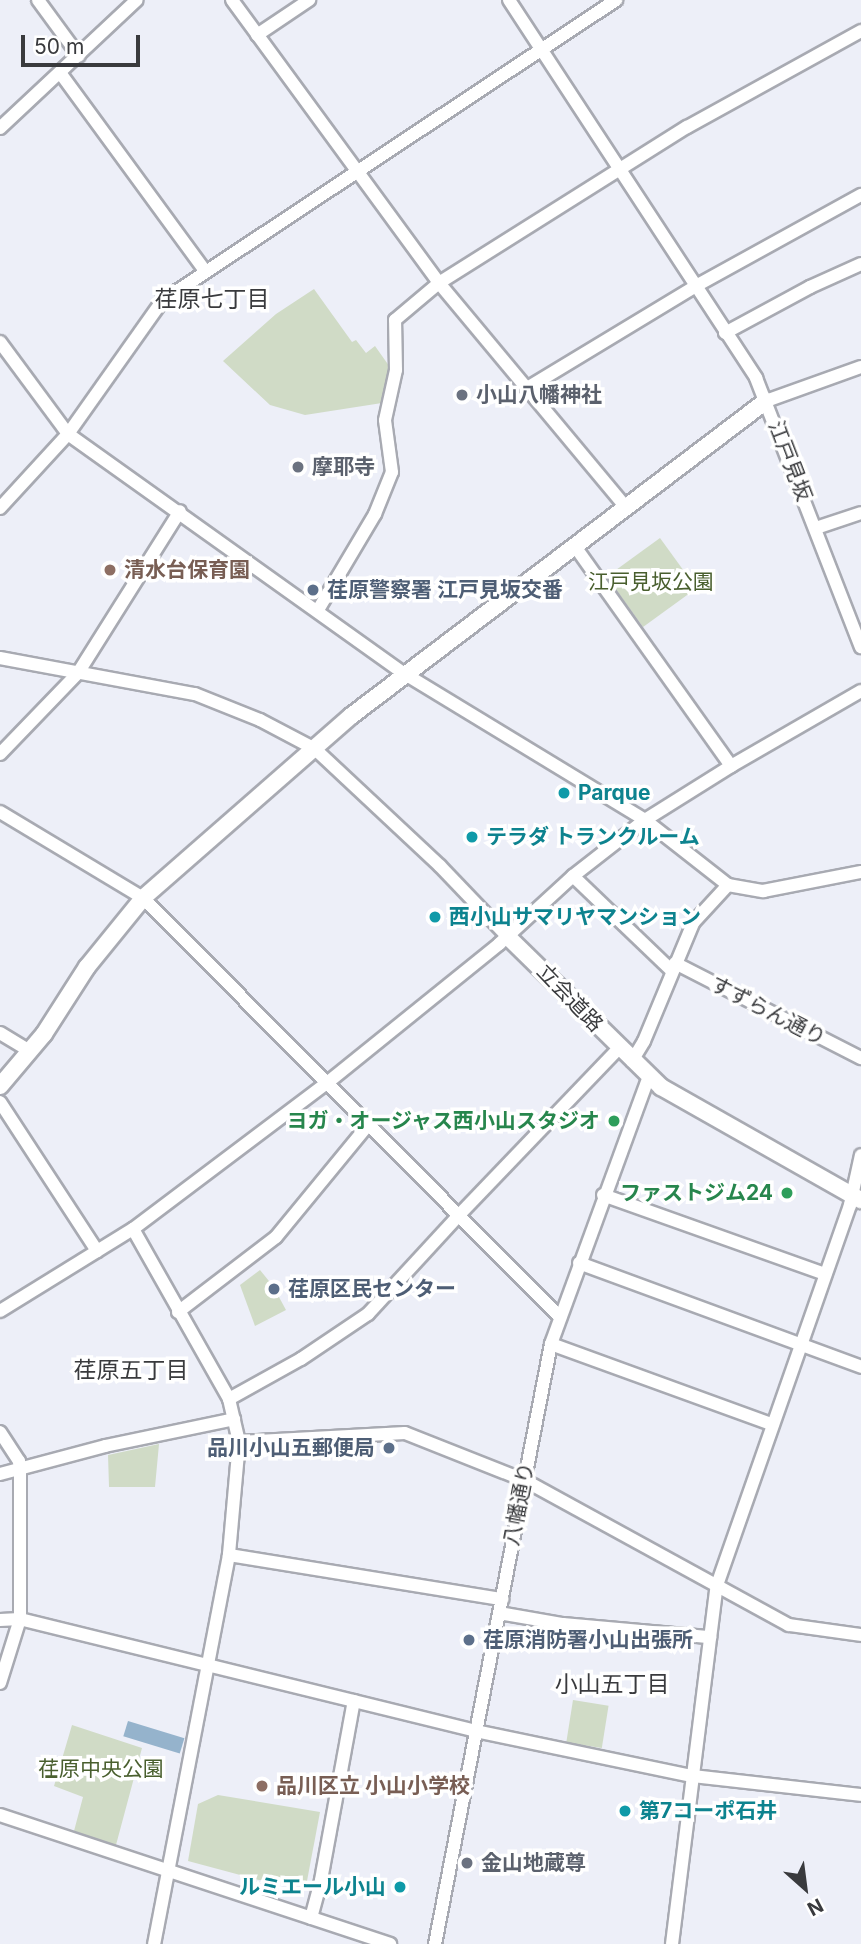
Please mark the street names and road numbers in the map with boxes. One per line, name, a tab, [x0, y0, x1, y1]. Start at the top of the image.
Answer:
street label: 江戸見坂	[763, 417, 817, 505]
street label: 立会道路	[532, 959, 608, 1037]
street label: すずらん通り	[706, 971, 830, 1051]
street label: 八幡通り	[499, 1460, 539, 1548]

